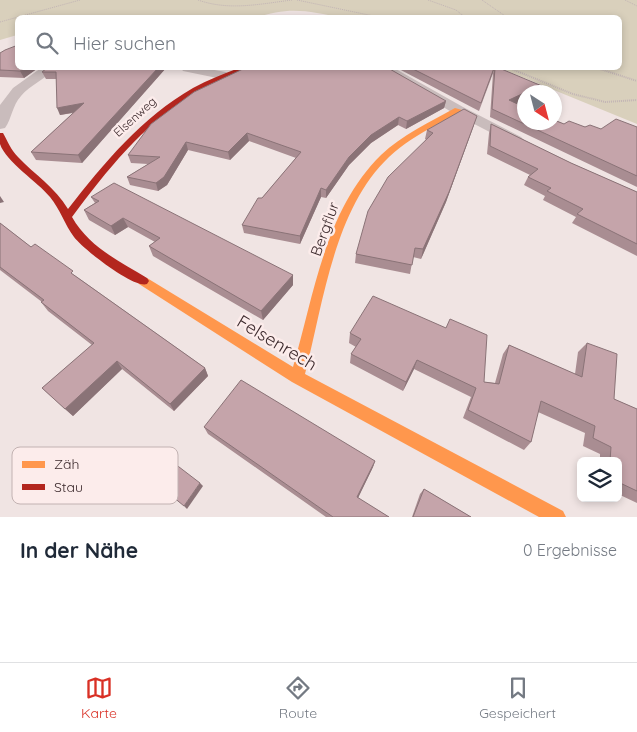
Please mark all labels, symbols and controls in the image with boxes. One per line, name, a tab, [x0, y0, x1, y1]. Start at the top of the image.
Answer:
search box	[15, 15, 622, 70]
icon: search	[33, 29, 61, 57]
text: Hier suchen	[73, 31, 176, 55]
north arrow	[517, 85, 562, 130]
street label: Elsenweg	[110, 94, 159, 140]
street label: Bergflur	[306, 199, 343, 259]
street label: Felsenrech	[233, 310, 322, 375]
legend	[12, 447, 178, 504]
text: Zäh	[54, 455, 79, 473]
map controls	[577, 457, 622, 502]
button: layers	[577, 457, 622, 502]
text: Stau	[54, 478, 83, 496]
text: In der Nähe	[20, 537, 138, 563]
text: 0 Ergebnisse	[523, 540, 617, 560]
tab: Karte	[81, 674, 117, 722]
tab: Route	[279, 674, 317, 722]
tab: Gespeichert	[479, 674, 556, 722]

